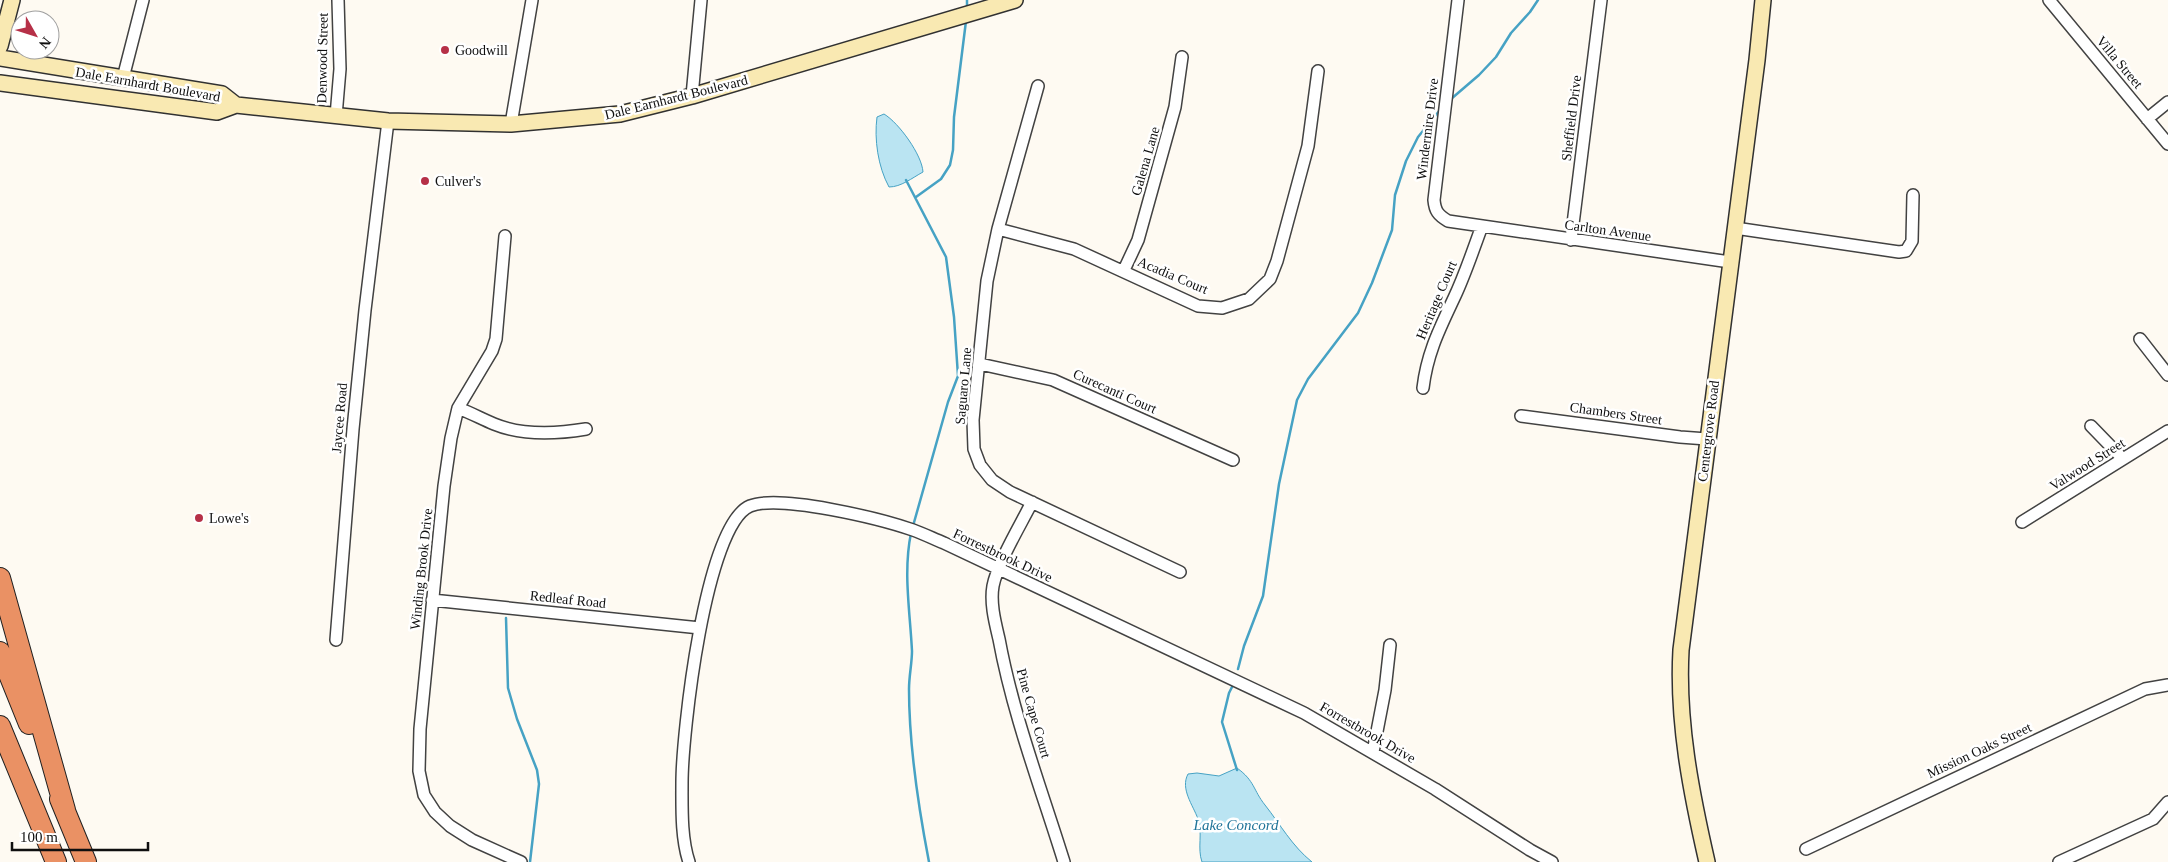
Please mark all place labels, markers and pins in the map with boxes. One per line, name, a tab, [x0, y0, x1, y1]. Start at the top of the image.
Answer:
place label: Goodwill	[455, 43, 508, 58]
marker: Goodwill	[439, 44, 451, 56]
place label: Culver's	[435, 174, 481, 189]
marker: Culver's	[419, 175, 431, 187]
place label: Lowe's	[209, 511, 249, 526]
marker: Lowe's	[193, 512, 205, 524]

